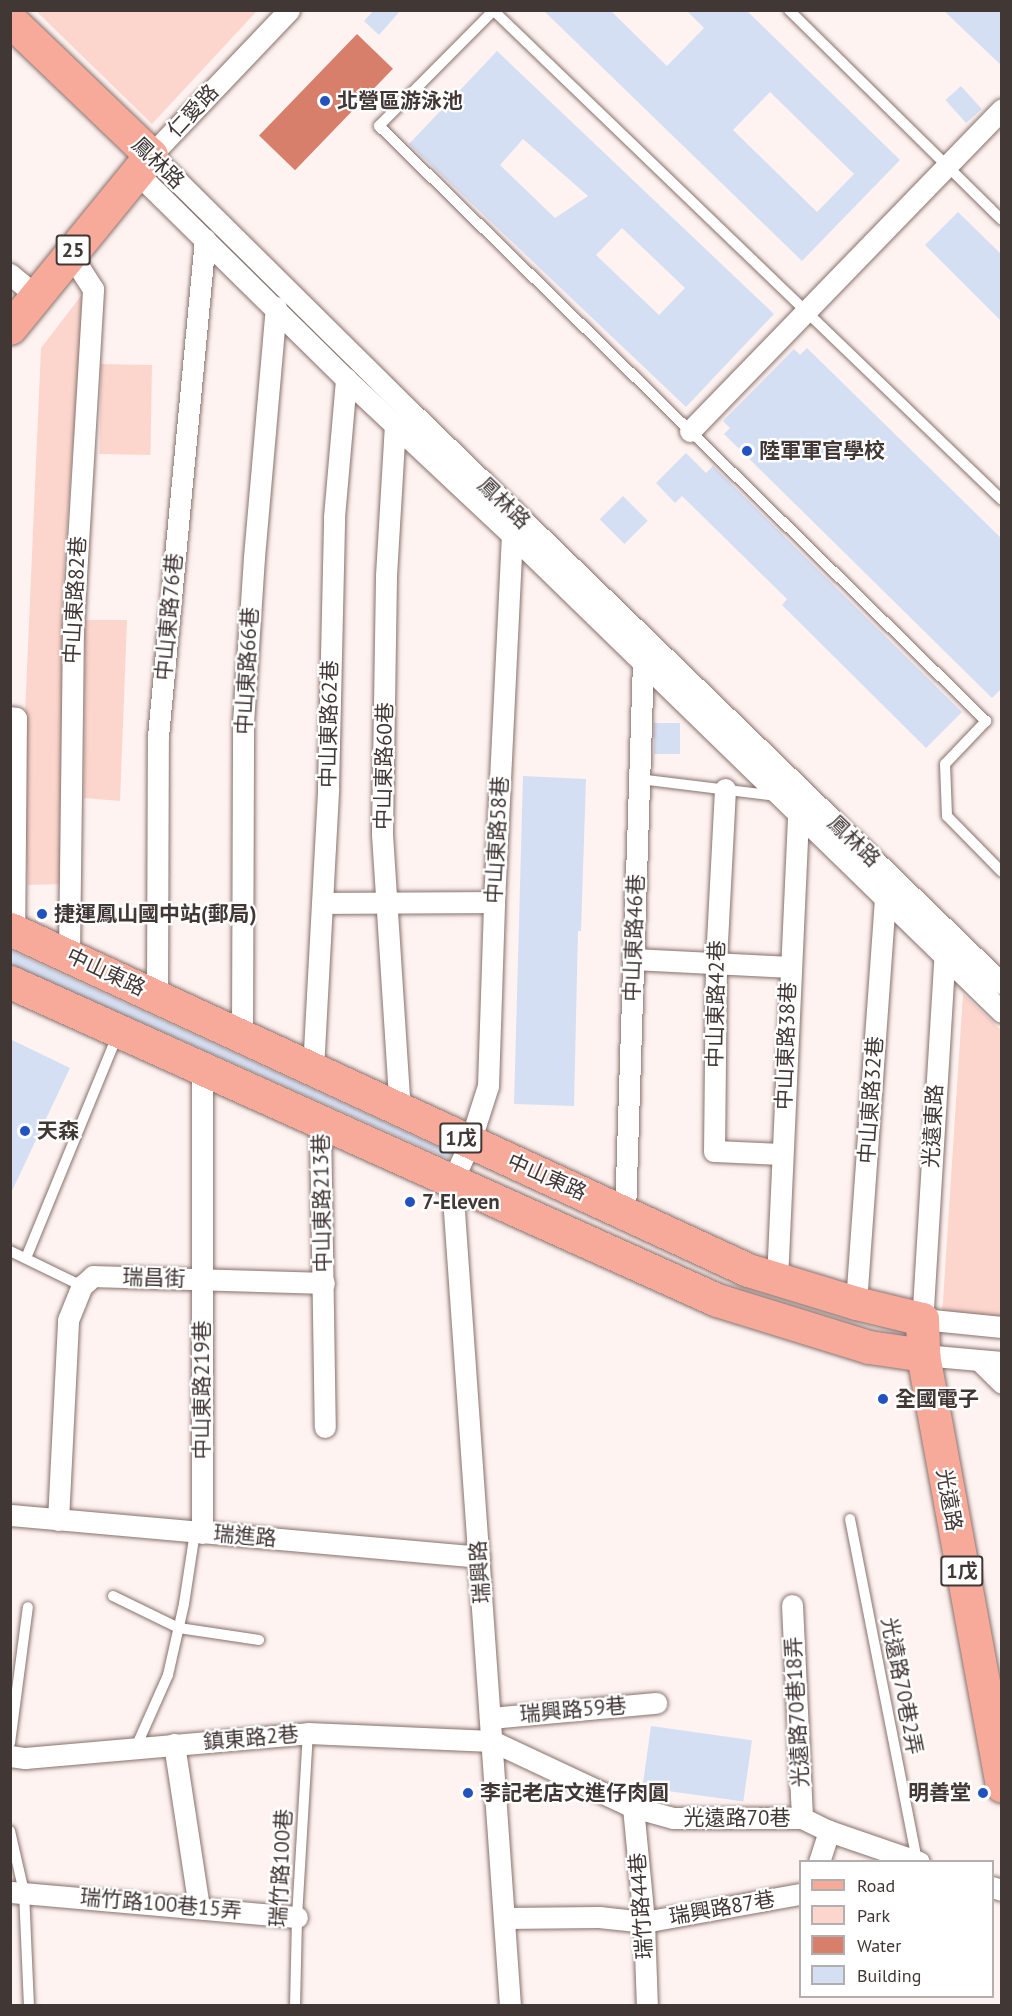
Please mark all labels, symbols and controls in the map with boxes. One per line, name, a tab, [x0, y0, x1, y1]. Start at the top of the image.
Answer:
street label: 仁愛路	[162, 79, 224, 143]
place label: 北營區游泳池	[337, 88, 463, 114]
marker: 北營區游泳池	[318, 94, 332, 108]
street label: 鳳林路	[127, 132, 189, 194]
road number: 25	[55, 233, 91, 267]
place label: 陸軍軍官學校	[759, 438, 885, 464]
marker: 陸軍軍官學校	[740, 444, 754, 458]
street label: 鳳林路	[473, 472, 535, 534]
street label: 中山東路82巷	[59, 535, 91, 665]
street label: 中山東路76巷	[151, 552, 187, 682]
street label: 中山東路66巷	[231, 606, 263, 736]
street label: 中山東路62巷	[315, 660, 343, 788]
street label: 中山東路60巷	[370, 702, 398, 830]
street label: 中山東路58巷	[481, 775, 513, 905]
street label: 鳳林路	[823, 810, 885, 872]
street label: 中山東路46巷	[619, 874, 649, 1002]
place label: 捷運鳳山國中站(郵局)	[54, 901, 257, 927]
marker: 捷運鳳山國中站(郵局)	[35, 907, 49, 921]
street label: 中山東路42巷	[702, 940, 730, 1068]
street label: 中山東路	[63, 943, 149, 1001]
street label: 中山東路38巷	[771, 982, 801, 1110]
street label: 中山東路32巷	[854, 1035, 888, 1165]
street label: 光遠東路	[918, 1083, 948, 1169]
place label: 天森	[37, 1118, 79, 1144]
road number: 1戊	[438, 1121, 484, 1155]
marker: 天森	[18, 1124, 32, 1138]
street label: 中山東路213巷	[308, 1133, 336, 1273]
street label: 中山東路	[504, 1148, 590, 1206]
place label: 7-Eleven	[422, 1189, 500, 1215]
marker: 7-Eleven	[403, 1195, 417, 1209]
street label: 瑞昌街	[122, 1264, 186, 1292]
street label: 中山東路219巷	[189, 1320, 215, 1460]
place label: 全國電子	[895, 1386, 979, 1412]
marker: 全國電子	[876, 1392, 890, 1406]
street label: 光遠路	[931, 1467, 967, 1533]
street label: 瑞進路	[213, 1521, 277, 1551]
street label: 瑞興路	[465, 1540, 495, 1604]
road number: 1戊	[940, 1554, 984, 1588]
street label: 光遠路70巷2弄	[876, 1615, 928, 1757]
street label: 光遠路70巷18弄	[780, 1636, 814, 1788]
street label: 瑞興路59巷	[519, 1693, 627, 1727]
street label: 鎮東路2巷	[202, 1721, 300, 1755]
place label: 李記老店文進仔肉圓	[480, 1780, 669, 1806]
place label: 明善堂	[908, 1780, 971, 1806]
marker: 李記老店文進仔肉圓	[461, 1786, 475, 1800]
marker: 明善堂	[976, 1786, 990, 1800]
street label: 光遠路70巷	[684, 1805, 790, 1831]
street label: 瑞竹路100巷	[265, 1808, 297, 1928]
street label: 瑞竹路44巷	[625, 1852, 657, 1960]
legend	[799, 1860, 994, 1998]
text: Road	[857, 1874, 895, 1897]
street label: 瑞竹路100巷15弄	[79, 1884, 243, 1924]
street label: 瑞興路87巷	[667, 1886, 777, 1930]
text: Park	[857, 1904, 890, 1927]
text: Water	[857, 1934, 901, 1957]
text: Building	[857, 1964, 921, 1987]

